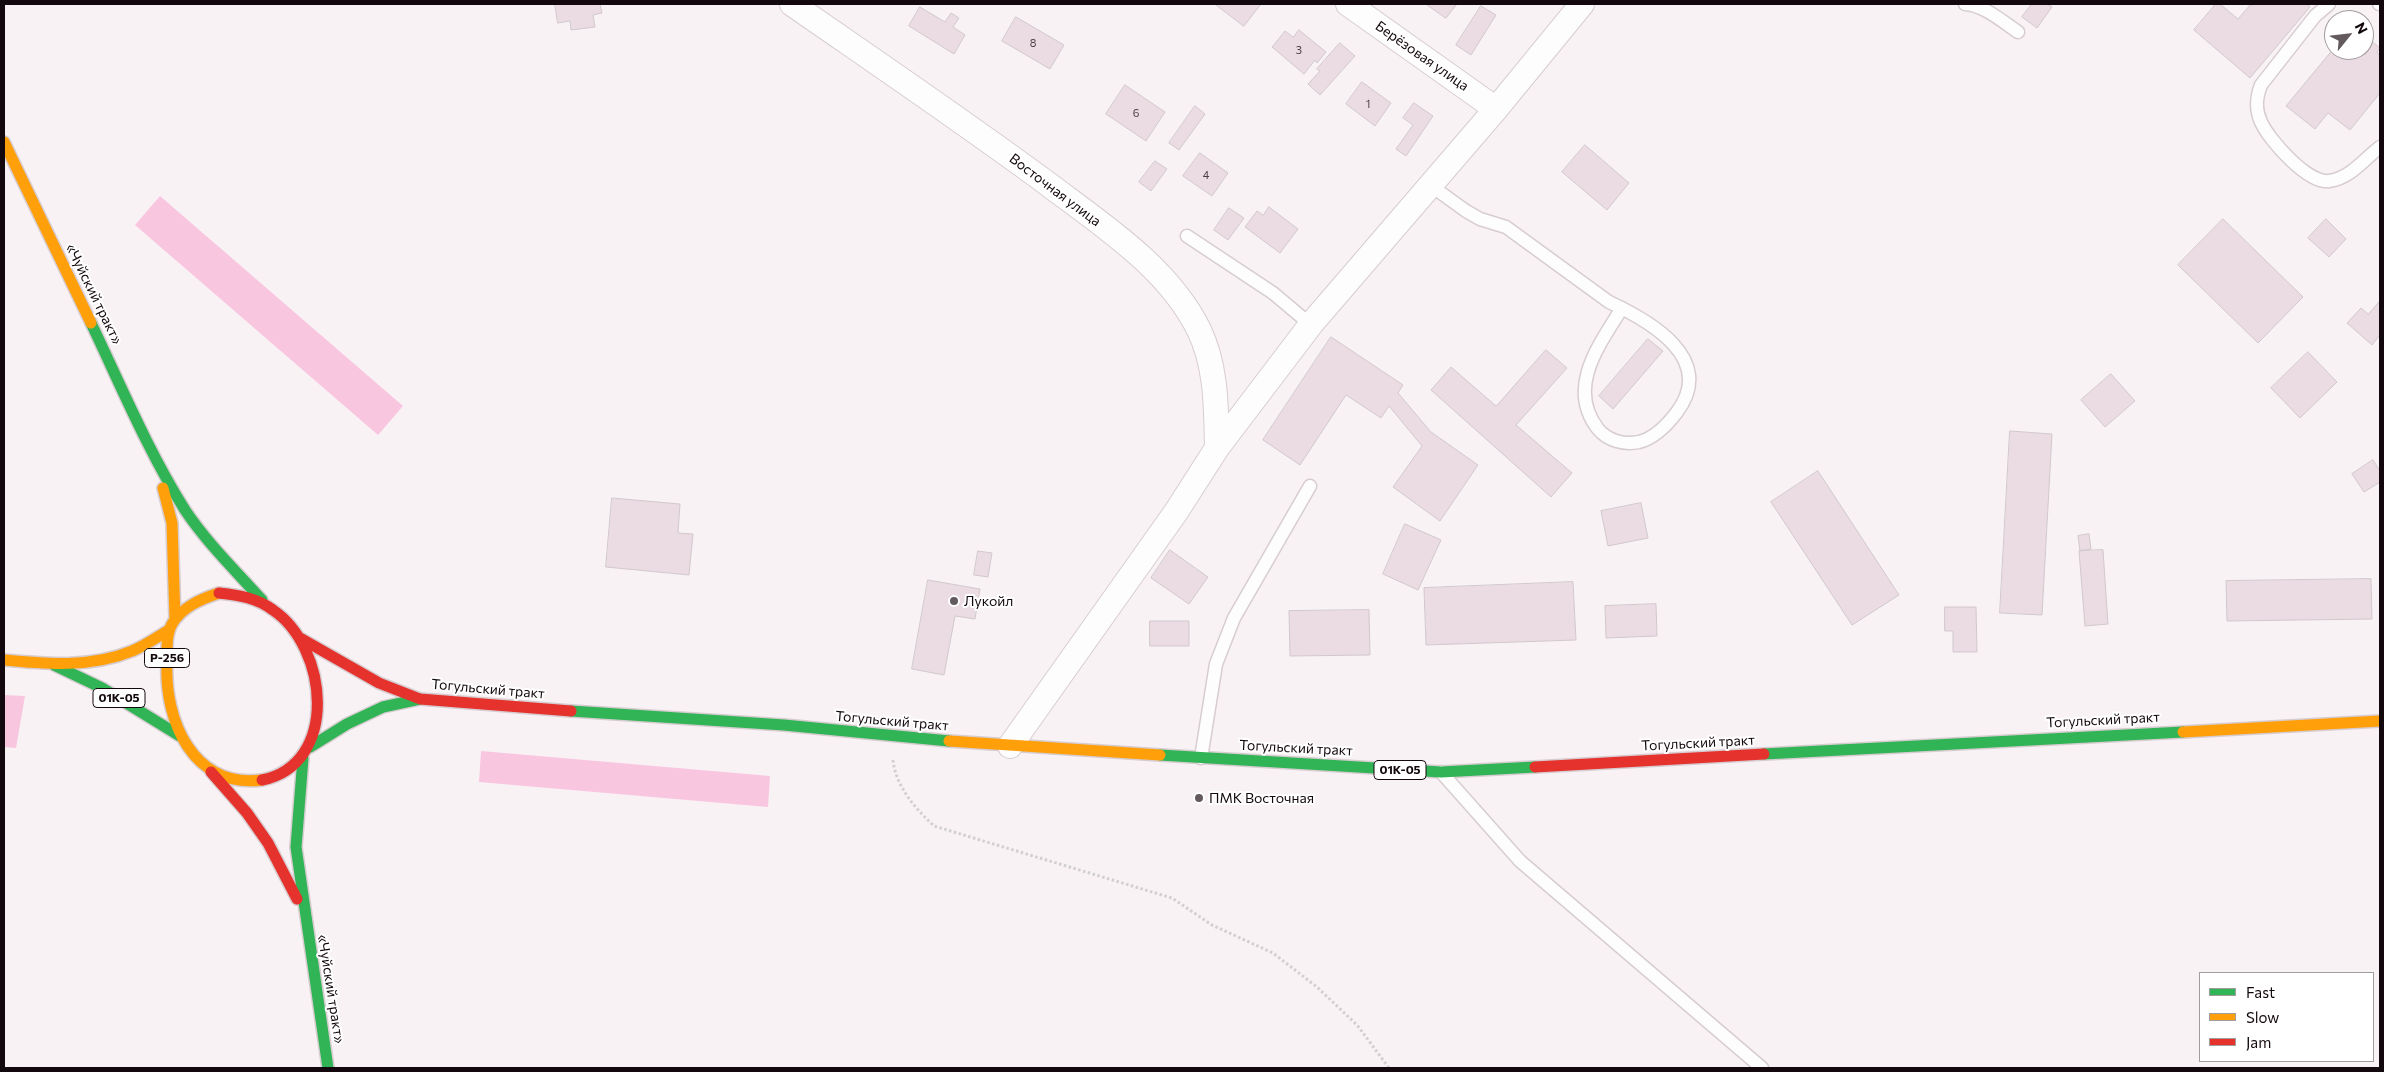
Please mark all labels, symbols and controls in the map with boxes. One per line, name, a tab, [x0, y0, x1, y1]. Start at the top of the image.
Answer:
north arrow	[2324, 10, 2374, 60]
street label: Берёзовая улица	[1372, 18, 1472, 94]
text: N	[2352, 19, 2372, 37]
house number: 8	[1030, 36, 1036, 50]
house number: 3	[1296, 43, 1302, 57]
house number: 1	[1366, 97, 1370, 111]
house number: 6	[1133, 106, 1139, 120]
street label: Восточная улица	[1006, 150, 1104, 230]
house number: 4	[1203, 168, 1209, 182]
street label: «Чуйский тракт»	[62, 241, 126, 347]
place label: Лукойл	[964, 593, 1013, 609]
marker: Лукойл	[948, 595, 960, 607]
road number: Р-256	[144, 648, 190, 668]
street label: Тогульский тракт	[431, 676, 545, 702]
road number: 01К-05	[93, 688, 145, 708]
street label: Тогульский тракт	[835, 708, 949, 734]
street label: Тогульский тракт	[2046, 709, 2160, 731]
street label: Тогульский тракт	[1641, 732, 1755, 754]
street label: Тогульский тракт	[1239, 737, 1353, 759]
road number: 01К-05	[1374, 760, 1426, 780]
place label: ПМК Восточная	[1209, 790, 1314, 806]
marker: ПМК Восточная	[1193, 792, 1205, 804]
street label: «Чуйский тракт»	[314, 933, 348, 1045]
legend	[2199, 972, 2374, 1062]
text: Fast	[2246, 983, 2275, 1001]
text: Slow	[2246, 1008, 2279, 1026]
text: Jam	[2246, 1033, 2271, 1051]

